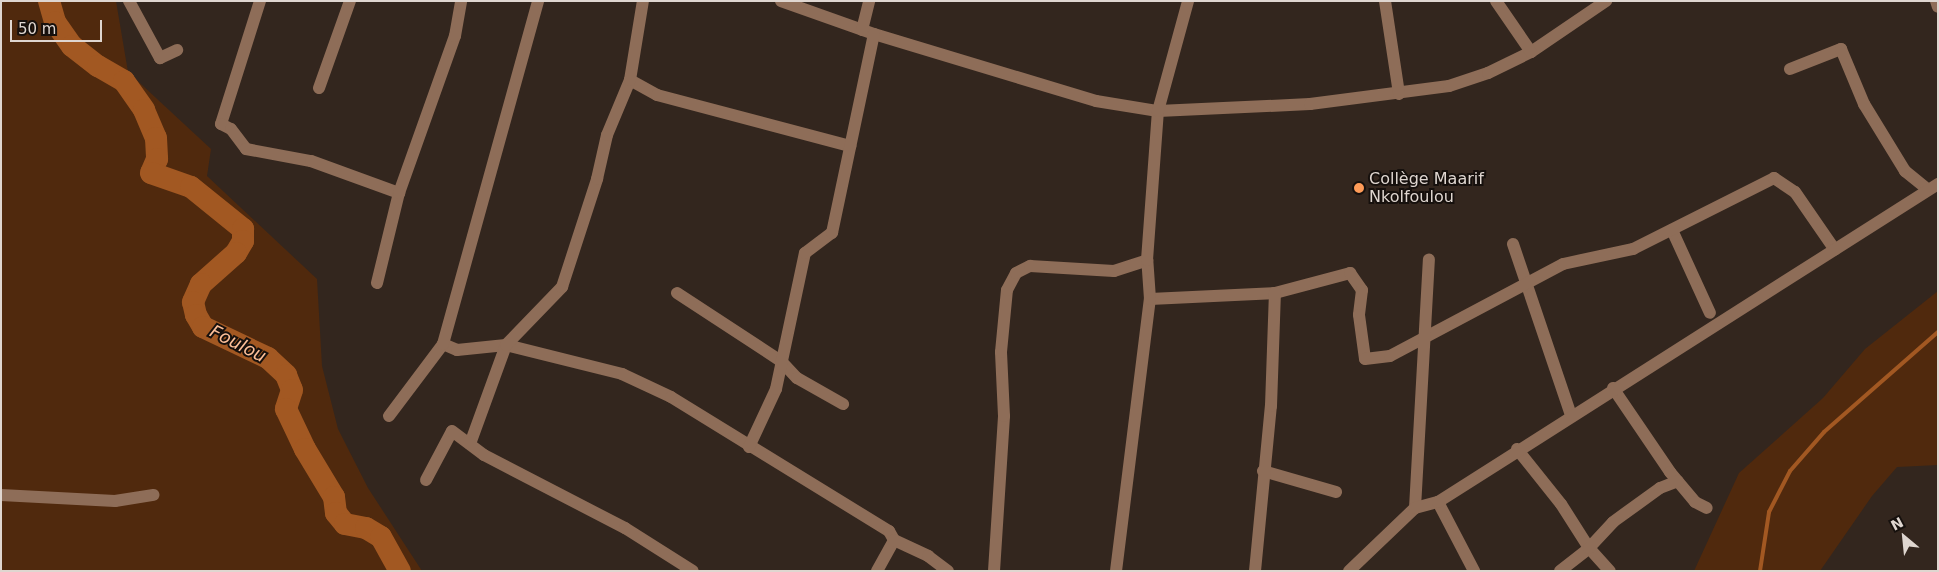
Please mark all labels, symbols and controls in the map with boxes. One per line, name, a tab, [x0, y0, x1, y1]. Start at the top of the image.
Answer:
scale bar	[12, 10, 105, 42]
text: 50 m	[18, 20, 56, 38]
place label: Collège Maarif Nkolfoulou	[1369, 169, 1484, 207]
marker: Collège Maarif Nkolfoulou	[1353, 182, 1365, 194]
water label: Foulou	[206, 321, 270, 367]
north arrow	[1879, 512, 1929, 562]
text: N	[1888, 514, 1906, 534]

